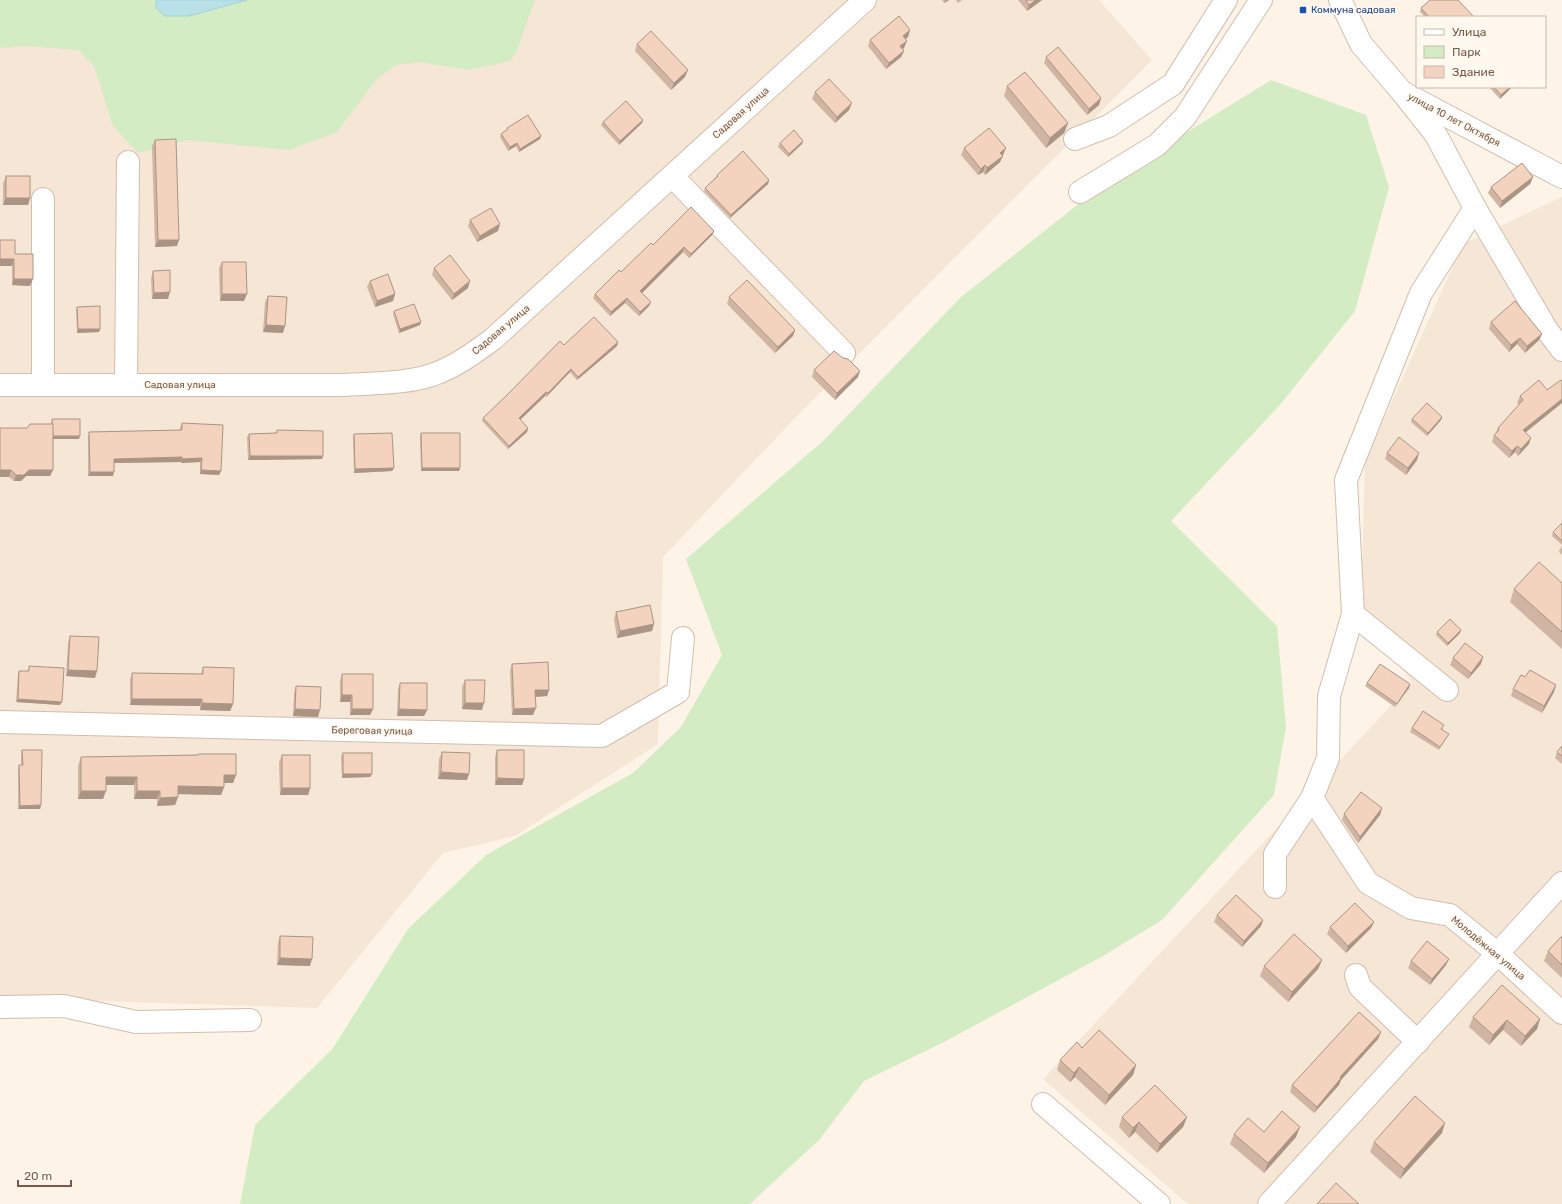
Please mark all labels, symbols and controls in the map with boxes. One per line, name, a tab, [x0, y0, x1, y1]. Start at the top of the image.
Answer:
place label: Коммуна садовая	[1311, 4, 1395, 16]
marker: Коммуна садовая	[1298, 5, 1308, 15]
legend	[1416, 16, 1546, 88]
text: Улица	[1452, 25, 1486, 39]
text: Парк	[1452, 45, 1481, 59]
text: Здание	[1452, 65, 1495, 79]
street label: Садовая улица	[710, 85, 772, 141]
street label: улица 10 лет Октября	[1406, 90, 1502, 150]
street label: Садовая улица	[470, 302, 532, 358]
street label: Садовая улица	[144, 379, 216, 391]
street label: Береговая улица	[331, 724, 413, 738]
street label: Молодёжная улица	[1449, 914, 1527, 982]
scale bar	[18, 1162, 71, 1188]
text: 20 m	[24, 1169, 52, 1183]

